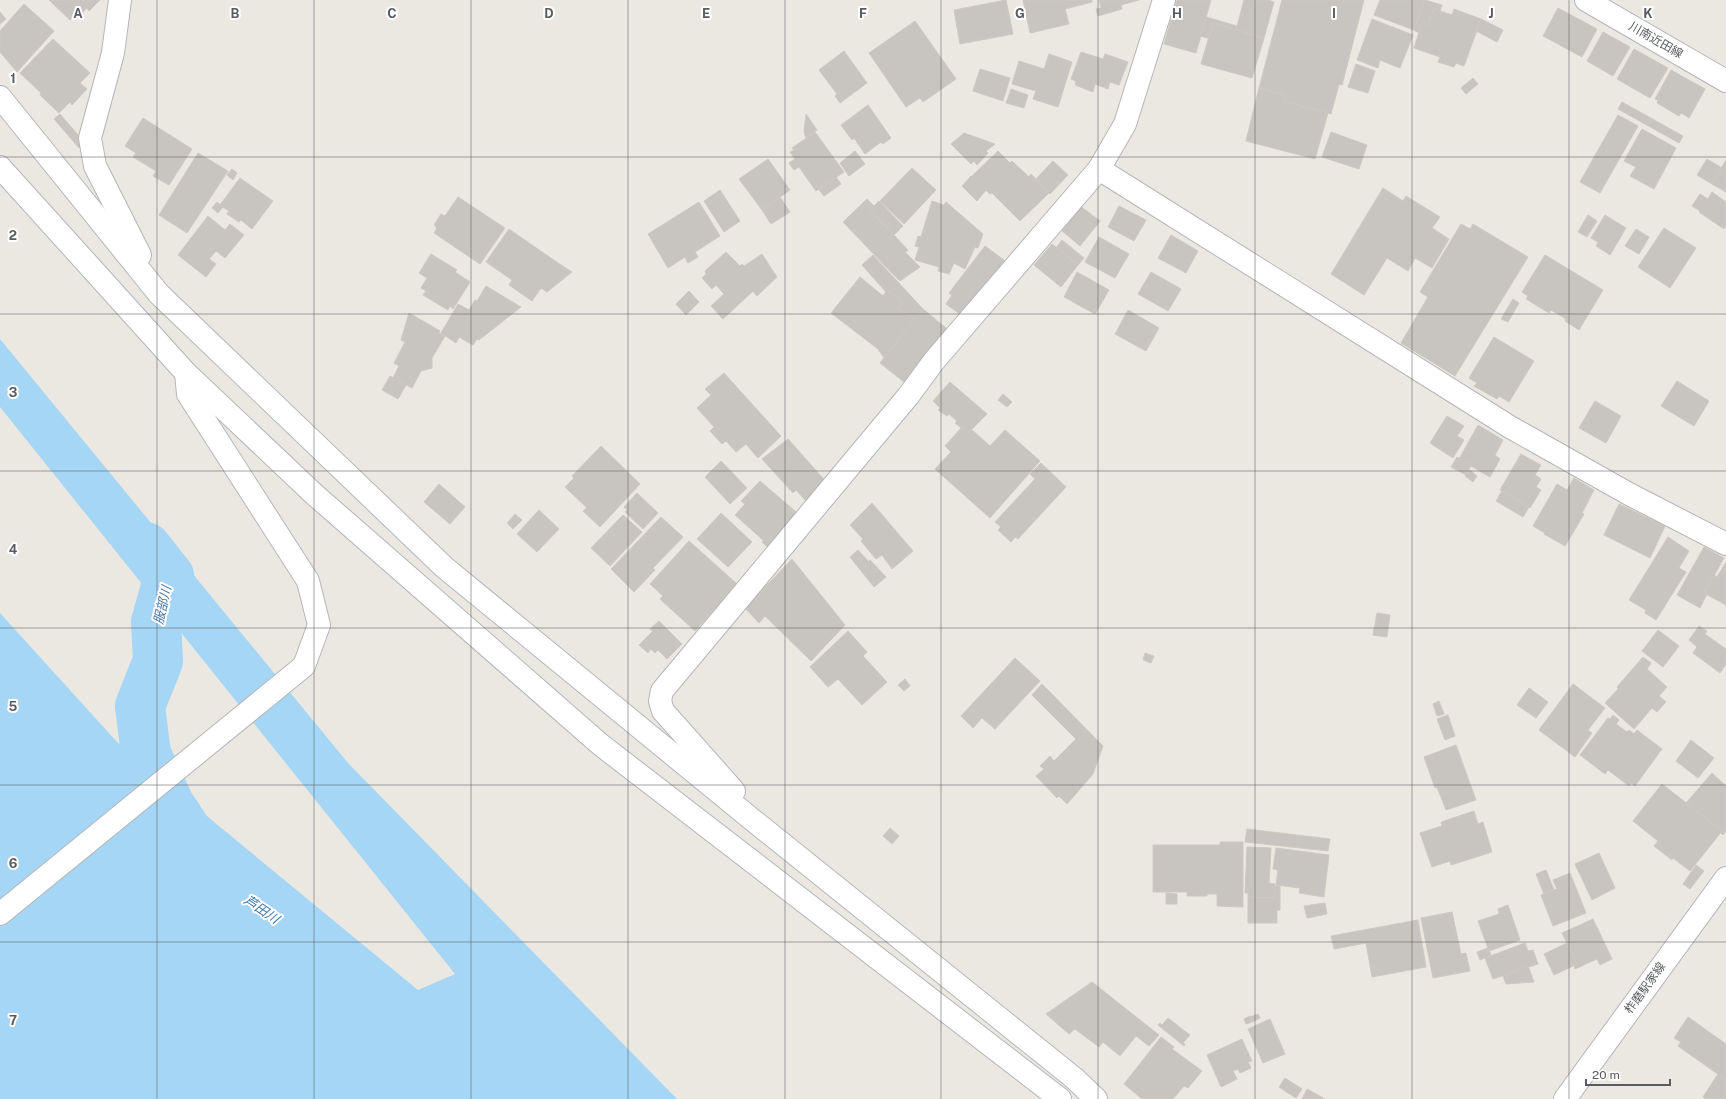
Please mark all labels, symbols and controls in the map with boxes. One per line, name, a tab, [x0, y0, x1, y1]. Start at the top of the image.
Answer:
text: A	[73, 6, 83, 21]
text: B	[231, 6, 240, 21]
text: C	[387, 6, 397, 21]
text: D	[544, 6, 554, 21]
text: E	[702, 6, 710, 21]
text: F	[859, 6, 867, 21]
text: G	[1015, 6, 1025, 21]
text: H	[1172, 6, 1182, 21]
text: I	[1332, 6, 1336, 21]
text: J	[1488, 6, 1494, 21]
text: K	[1643, 6, 1653, 21]
street label: 川南近田線	[1627, 19, 1685, 61]
text: 1	[10, 71, 16, 86]
text: 2	[9, 228, 17, 243]
text: 3	[9, 385, 18, 400]
text: 4	[9, 542, 18, 557]
water label: 服部川	[151, 582, 175, 626]
text: 5	[9, 699, 18, 714]
text: 6	[9, 856, 18, 871]
water label: 芦田川	[241, 892, 284, 928]
street label: 柞磨駅家線	[1622, 960, 1668, 1016]
text: 7	[9, 1013, 17, 1028]
scale bar	[1586, 1061, 1670, 1087]
text: 20 m	[1592, 1068, 1620, 1082]

